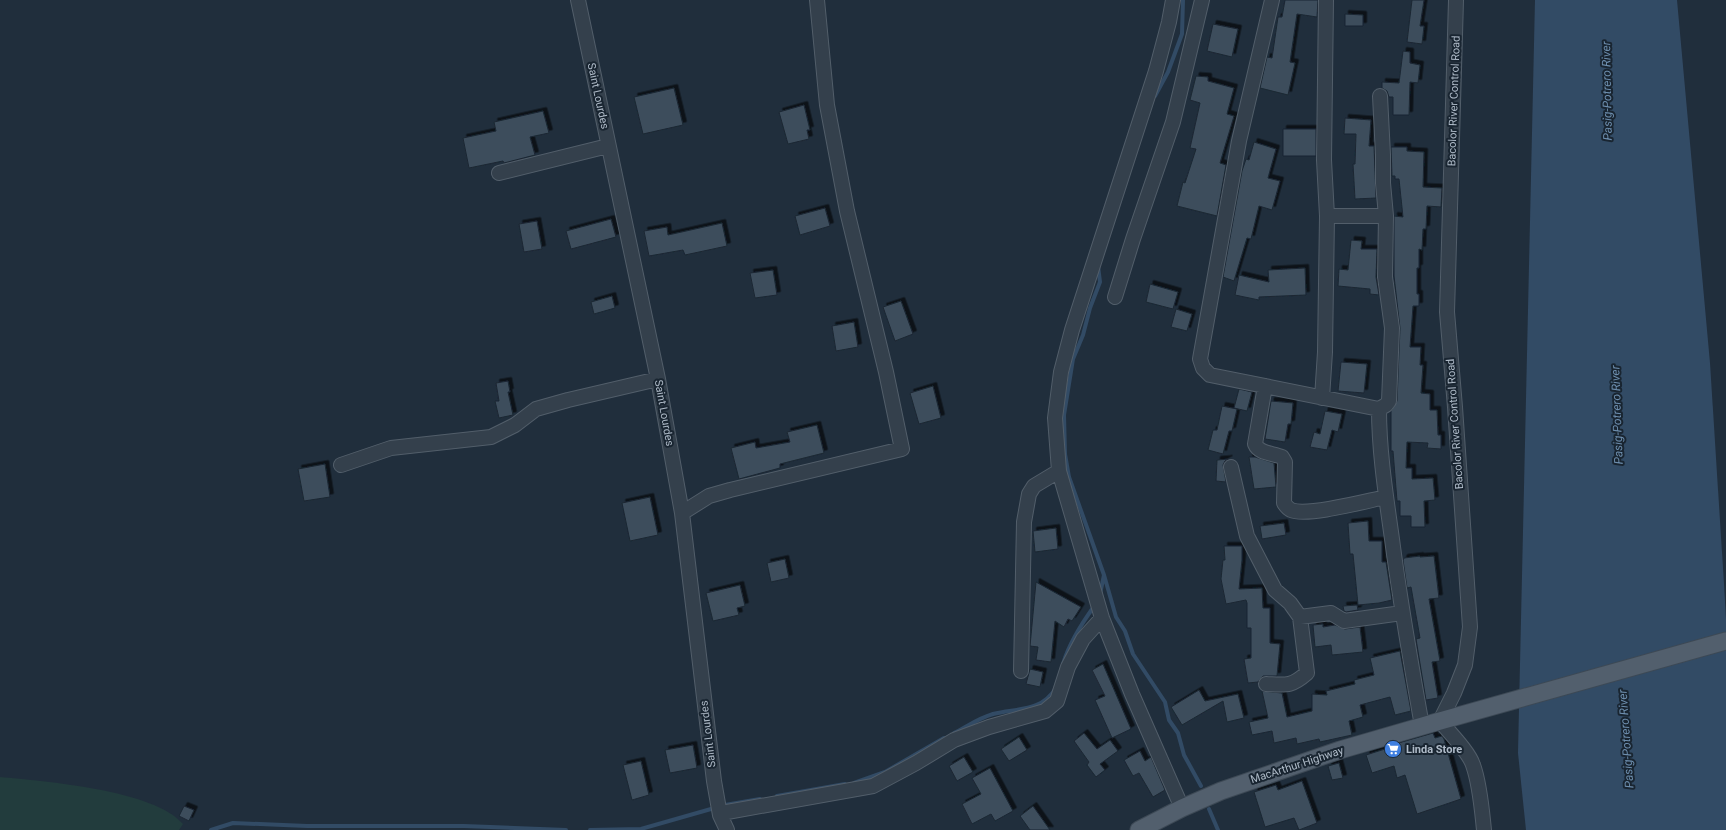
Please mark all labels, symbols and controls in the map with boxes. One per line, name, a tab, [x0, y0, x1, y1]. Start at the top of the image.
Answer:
street label: Bacolor River Control Road	[1445, 35, 1463, 167]
water label: Pasig-Potrero River	[1599, 40, 1615, 141]
street label: Saint Lourdes	[585, 62, 611, 131]
street label: Bacolor River Control Road	[1444, 358, 1466, 490]
water label: Pasig-Potrero River	[1608, 364, 1626, 465]
street label: Saint Lourdes	[652, 379, 676, 448]
water label: Pasig-Potrero River	[1615, 688, 1636, 789]
street label: Saint Lourdes	[697, 700, 719, 768]
supermarket icon: Linda Store	[1383, 739, 1403, 759]
place label: Linda Store	[1406, 743, 1462, 756]
street label: MacArthur Highway	[1249, 744, 1346, 786]

